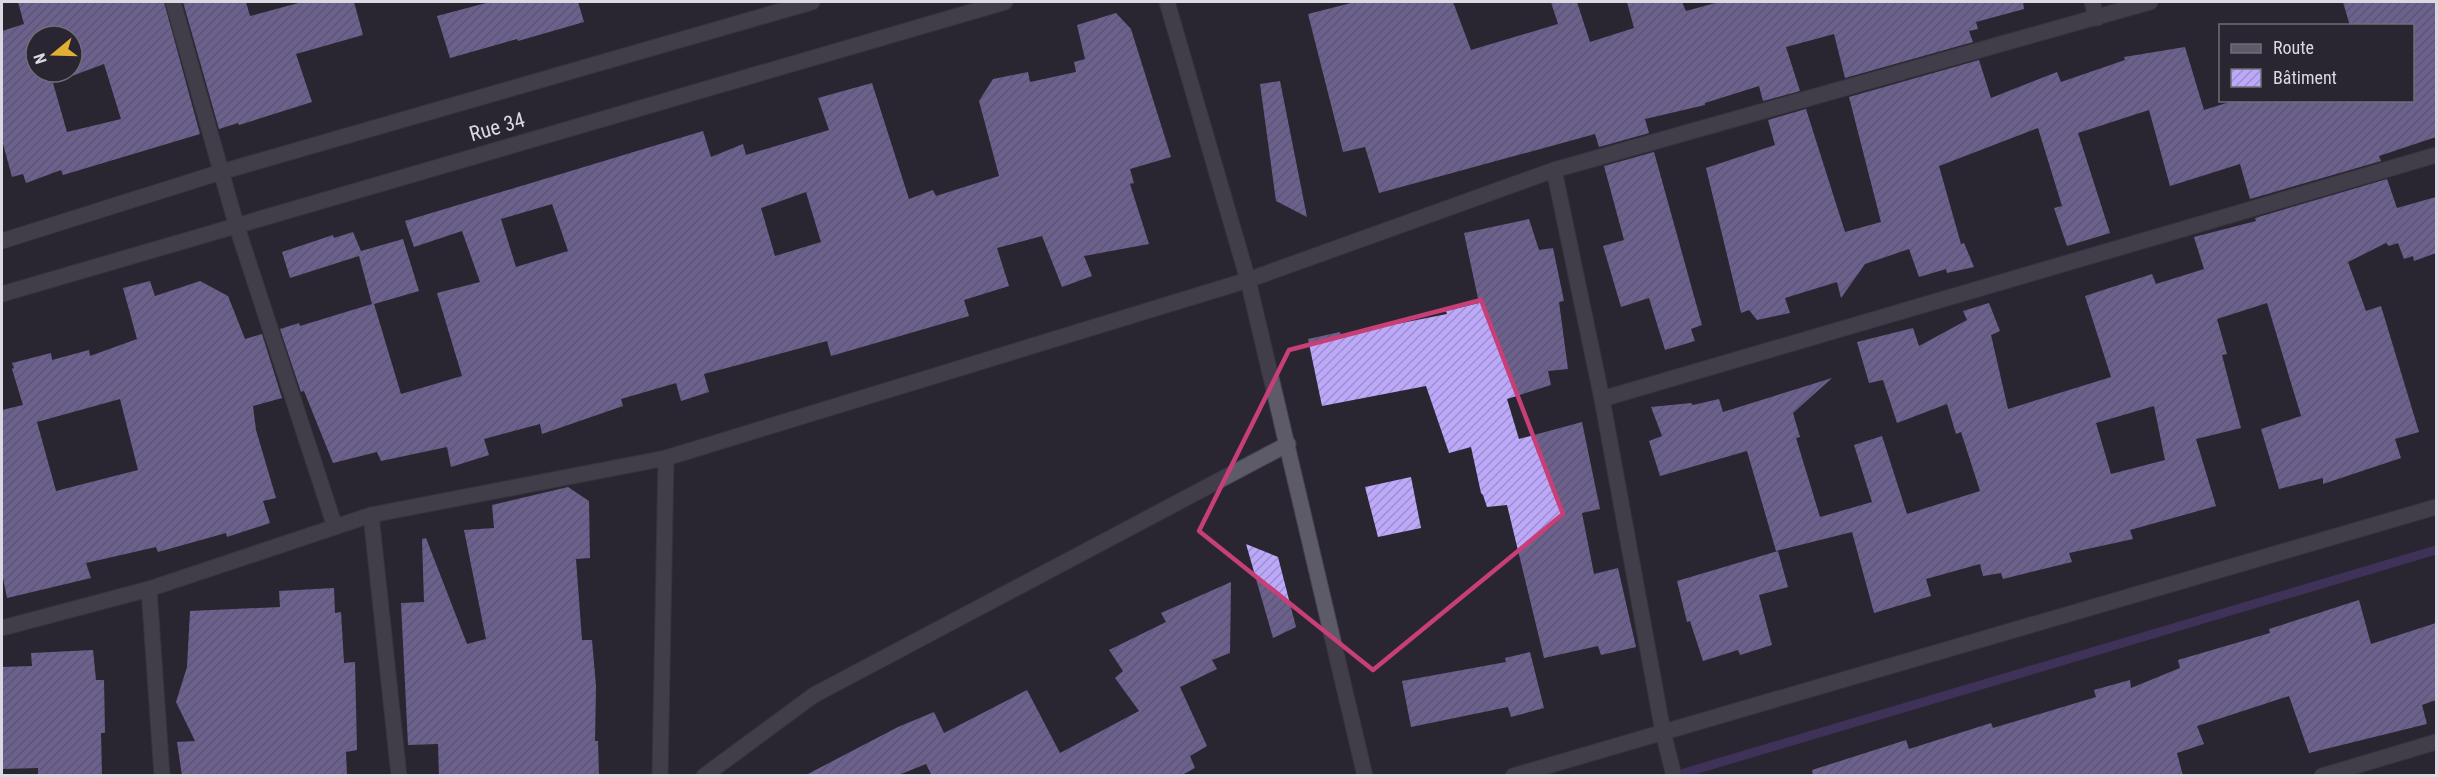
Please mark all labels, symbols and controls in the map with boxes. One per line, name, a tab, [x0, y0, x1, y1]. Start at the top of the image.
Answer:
north arrow	[24, 24, 84, 84]
legend	[2219, 24, 2414, 102]
text: Route	[2273, 37, 2314, 58]
text: N	[30, 51, 51, 66]
text: Bâtiment	[2273, 67, 2337, 88]
street label: Rue 34	[466, 108, 528, 146]

